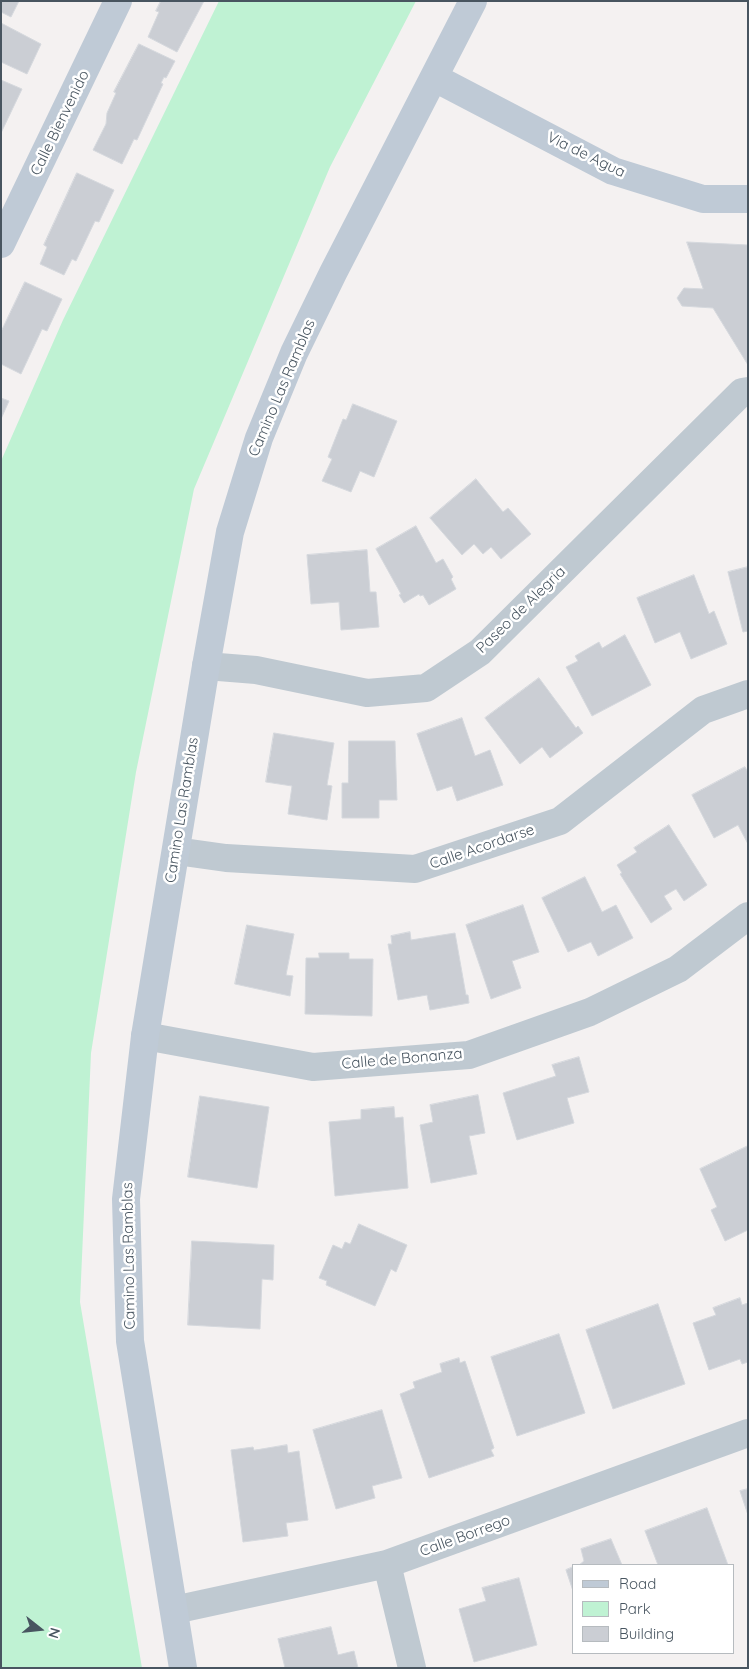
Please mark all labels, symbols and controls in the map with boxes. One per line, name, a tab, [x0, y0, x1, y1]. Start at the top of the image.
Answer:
street label: Calle Bienvenido	[27, 68, 93, 178]
street label: Via de Agua	[544, 128, 628, 182]
street label: Camino Las Ramblas	[245, 317, 319, 459]
street label: Paseo de Alegria	[473, 563, 569, 657]
street label: Camino Las Ramblas	[162, 736, 202, 884]
street label: Calle Acordarse	[427, 821, 537, 873]
street label: Calle de Bonanza	[341, 1045, 463, 1073]
street label: Camino Las Ramblas	[119, 1182, 139, 1330]
street label: Calle Borrego	[417, 1511, 513, 1561]
legend	[572, 1564, 734, 1654]
text: Road	[619, 1574, 656, 1593]
text: Park	[619, 1599, 651, 1618]
north arrow	[15, 1604, 65, 1654]
text: Building	[619, 1624, 674, 1643]
text: N	[44, 1626, 64, 1641]

